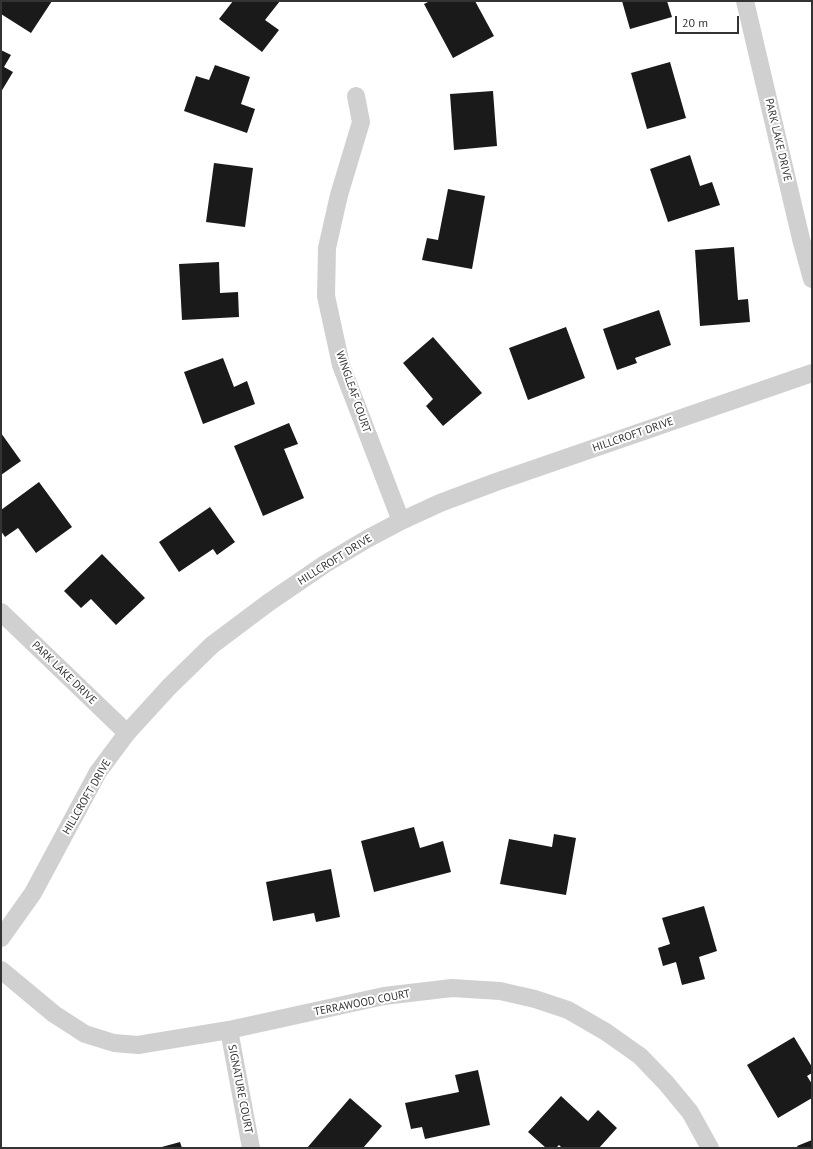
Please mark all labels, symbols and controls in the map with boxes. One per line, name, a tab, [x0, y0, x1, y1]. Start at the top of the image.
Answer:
scale bar	[677, 8, 741, 34]
text: 20 m	[682, 15, 708, 30]
street label: PARK LAKE DRIVE	[762, 97, 794, 183]
street label: WINGLEAF COURT	[333, 349, 373, 435]
street label: HILLCROFT DRIVE	[591, 415, 675, 455]
street label: HILLCROFT DRIVE	[295, 532, 375, 588]
street label: PARK LAKE DRIVE	[29, 639, 99, 707]
street label: HILLCROFT DRIVE	[60, 757, 114, 837]
street label: TERRAWOOD COURT	[313, 987, 411, 1019]
street label: SIGNATURE COURT	[225, 1043, 255, 1135]

